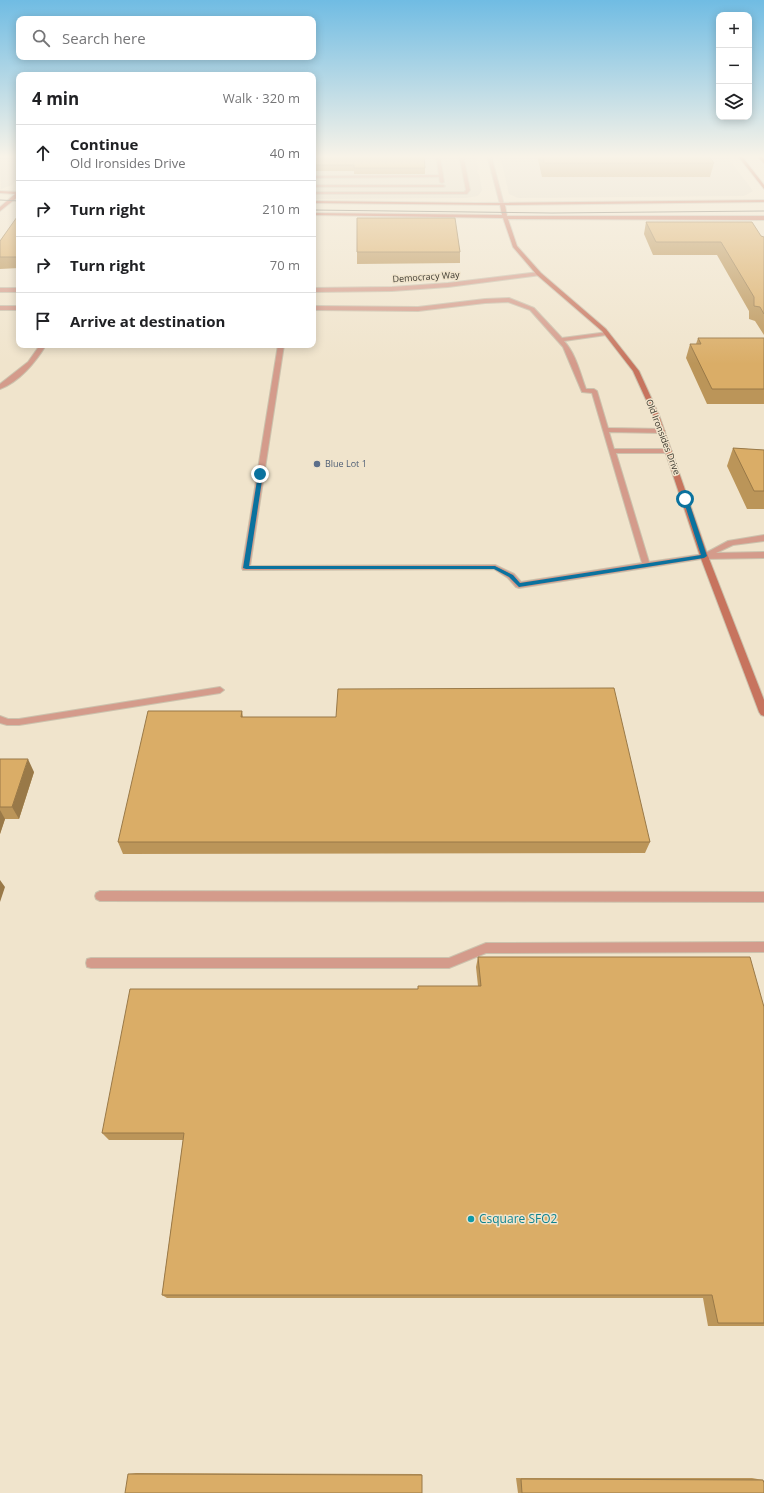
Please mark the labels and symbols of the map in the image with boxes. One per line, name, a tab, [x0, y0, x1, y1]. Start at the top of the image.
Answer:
street label: Democracy Way	[392, 268, 460, 285]
street label: Old Ironsides Drive	[643, 397, 684, 477]
place label: Blue Lot 1	[325, 457, 367, 470]
marker: Blue Lot 1	[312, 459, 322, 469]
route end	[251, 465, 269, 483]
route start	[676, 490, 694, 508]
place label: Csquare SFO2	[479, 1210, 558, 1227]
marker: Csquare SFO2	[466, 1214, 476, 1224]

